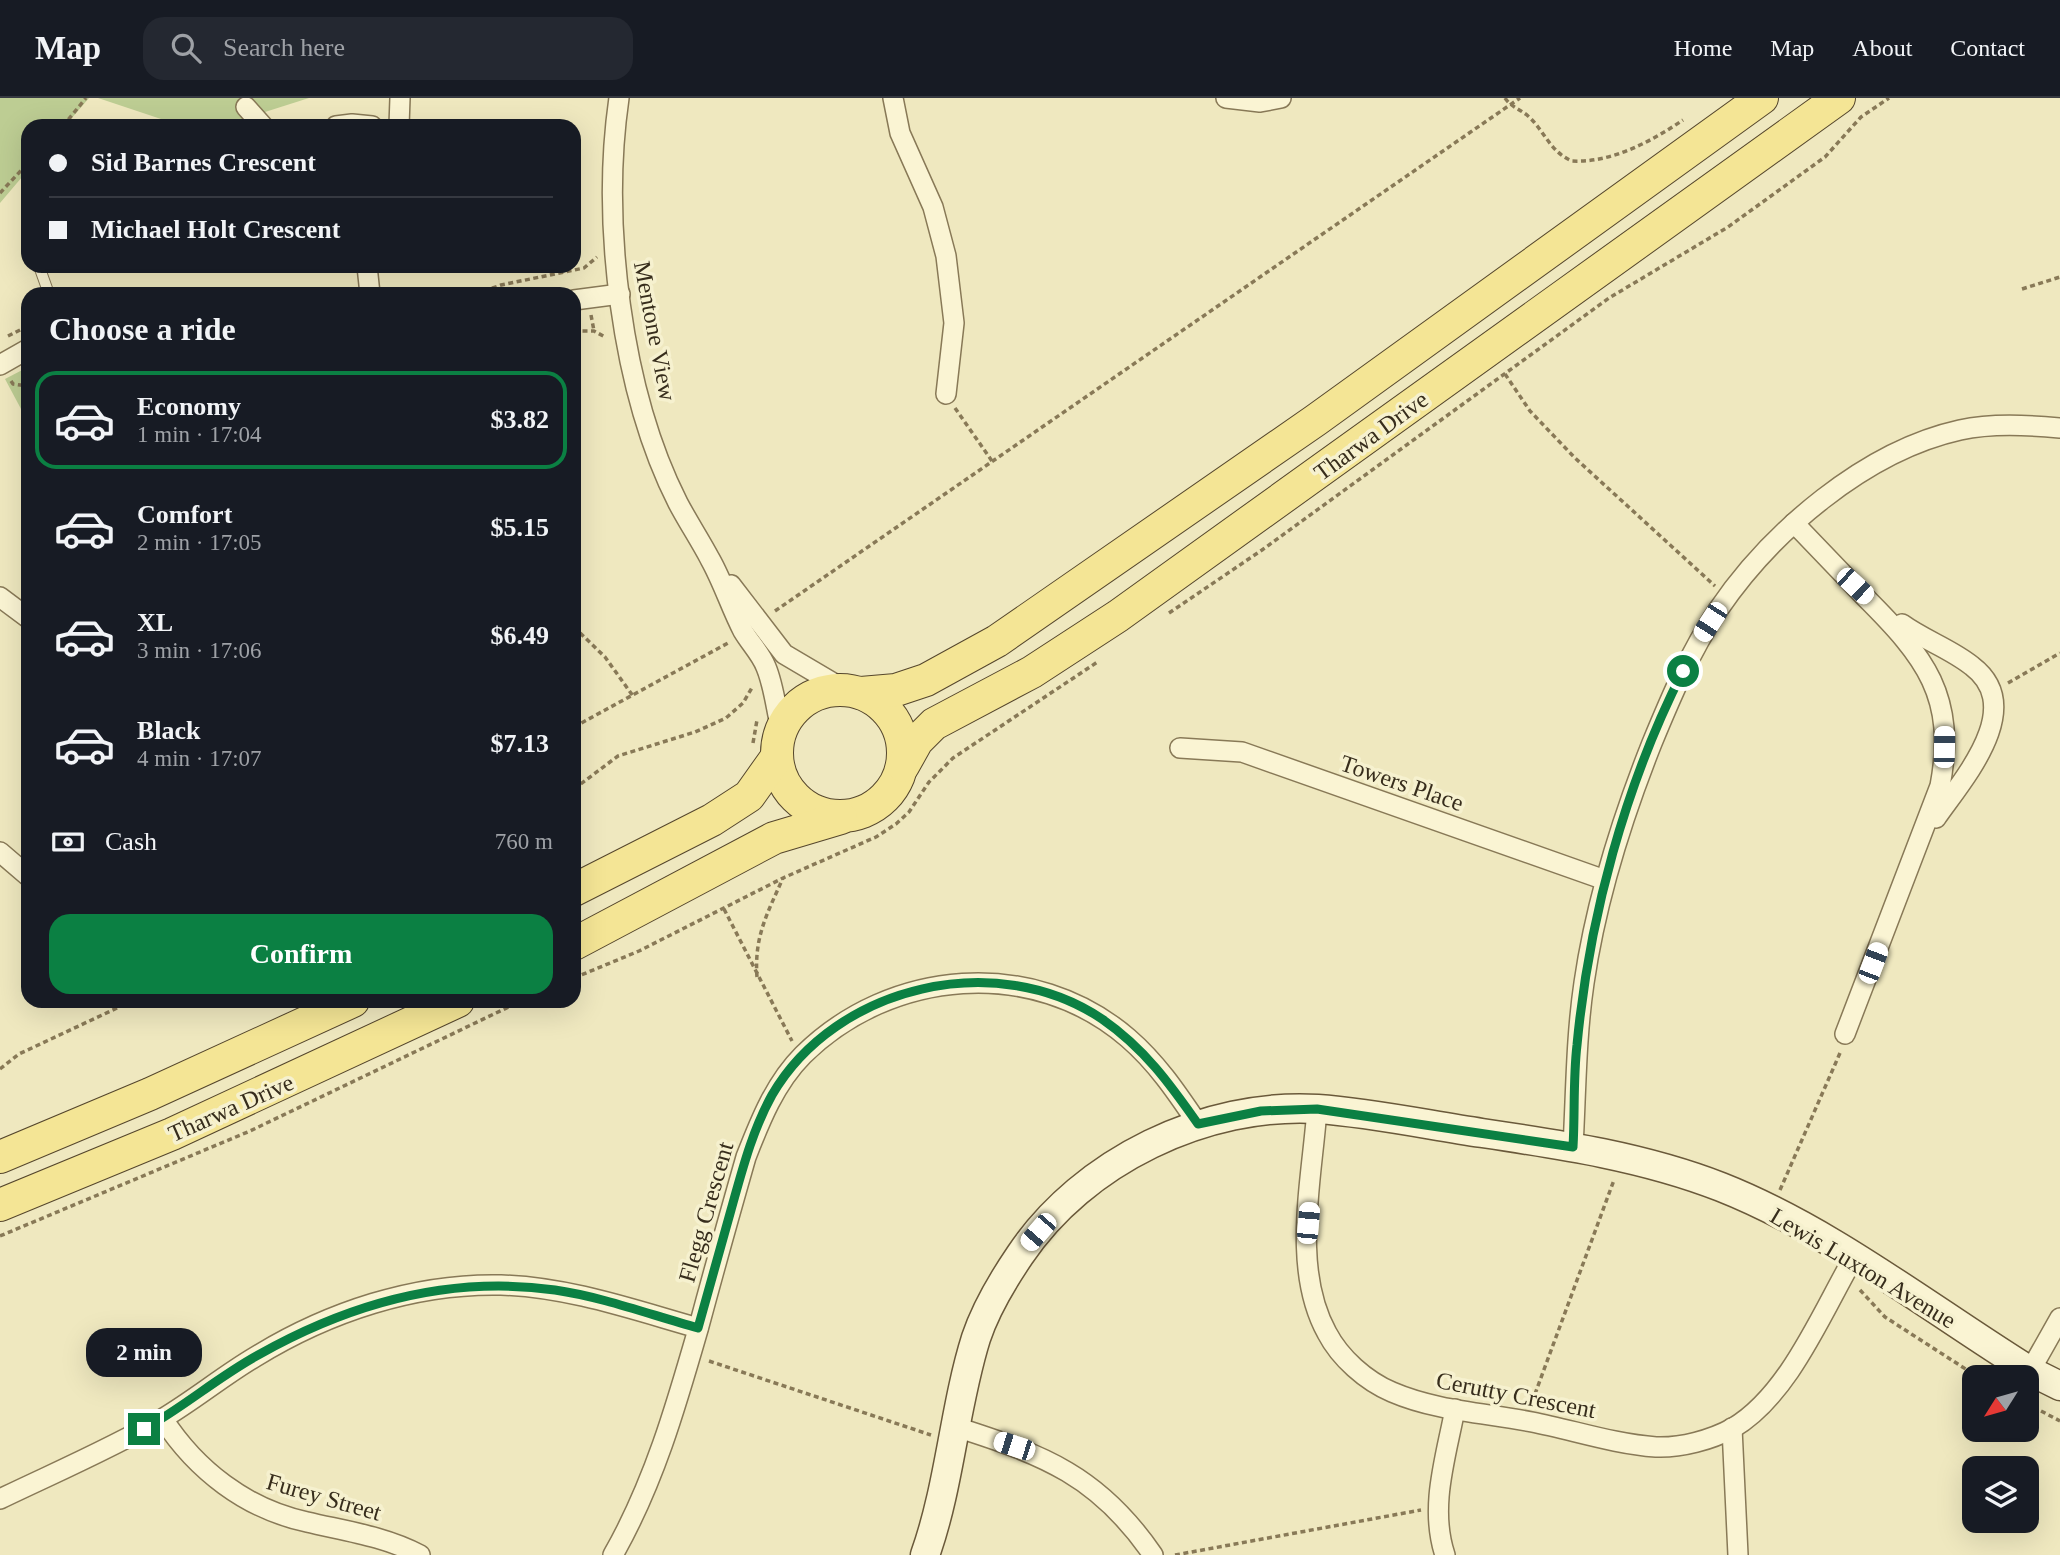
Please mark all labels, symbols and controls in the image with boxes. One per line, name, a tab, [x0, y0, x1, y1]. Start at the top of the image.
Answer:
search box	[143, 17, 633, 80]
icon: search	[167, 29, 205, 67]
text: Map	[35, 30, 101, 66]
text: Search here	[223, 33, 345, 62]
text: Home	[1674, 35, 1732, 61]
text: Map	[1770, 35, 1814, 61]
text: About	[1852, 35, 1912, 61]
text: Contact	[1950, 35, 2025, 61]
text: Sid Barnes Crescent	[91, 148, 316, 177]
text: Michael Holt Crescent	[91, 215, 340, 244]
street label: Mentone View	[629, 259, 681, 404]
text: Choose a ride	[49, 311, 236, 347]
street label: Tharwa Drive	[1309, 386, 1433, 486]
icon: car	[53, 389, 116, 452]
text: Economy	[137, 392, 241, 421]
text: $3.82	[491, 405, 549, 434]
text: 1 min · 17:04	[137, 422, 262, 447]
icon: car	[53, 497, 116, 560]
text: Comfort	[137, 500, 232, 529]
text: $5.15	[491, 513, 549, 542]
text: 2 min · 17:05	[137, 530, 262, 555]
car	[1833, 564, 1878, 608]
car	[1690, 599, 1731, 645]
icon: car	[53, 605, 116, 668]
text: XL	[137, 608, 173, 637]
text: $6.49	[491, 621, 549, 650]
text: 3 min · 17:06	[137, 638, 262, 663]
route start	[1667, 655, 1699, 687]
icon: car	[53, 713, 116, 776]
text: Black	[137, 716, 201, 745]
car	[1934, 726, 1955, 768]
text: $7.13	[491, 729, 549, 758]
text: 4 min · 17:07	[137, 746, 262, 771]
street label: Towers Place	[1337, 750, 1467, 816]
icon: cash	[49, 823, 87, 861]
text: Cash	[105, 827, 157, 856]
text: 760 m	[495, 829, 553, 854]
button: Confirm	[49, 914, 553, 994]
car	[1856, 940, 1891, 986]
street label: Tharwa Drive	[165, 1069, 297, 1147]
street label: Flegg Crescent	[674, 1139, 739, 1285]
car	[1296, 1201, 1321, 1245]
street label: Lewis Luxton Avenue	[1766, 1202, 1960, 1334]
car	[1017, 1209, 1060, 1255]
callout: 2 min	[86, 1328, 202, 1376]
text: 2 min	[116, 1340, 172, 1365]
north arrow	[1962, 1365, 2039, 1442]
map controls	[1962, 1365, 2039, 1533]
street label: Cerutty Crescent	[1434, 1367, 1598, 1423]
route end	[128, 1413, 160, 1445]
car	[991, 1430, 1038, 1462]
button: layers	[1962, 1456, 2039, 1533]
street label: Furey Street	[264, 1468, 385, 1526]

